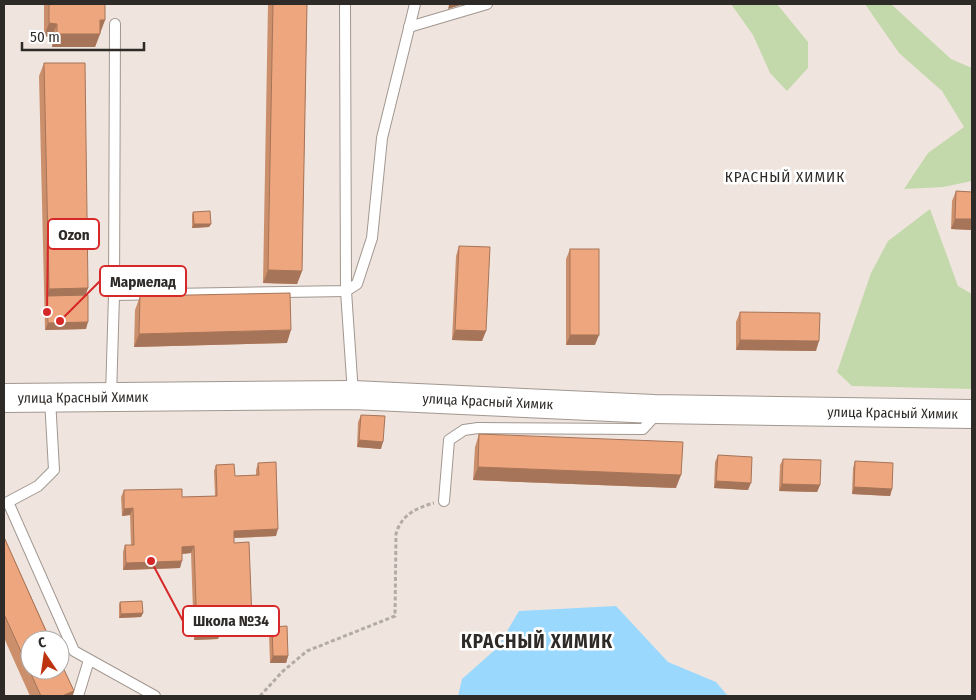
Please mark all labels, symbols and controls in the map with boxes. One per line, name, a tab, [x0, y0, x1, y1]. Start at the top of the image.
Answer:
scale bar	[22, 20, 145, 52]
text: 50 m	[30, 28, 60, 46]
district label: КРАСНЫЙ ХИМИК	[725, 168, 845, 186]
callout: Ozon	[48, 219, 99, 249]
text: Ozon	[58, 226, 90, 244]
callout: Мармелад	[100, 266, 186, 296]
text: Мармелад	[110, 273, 176, 291]
street label: улица Красный Химик	[18, 388, 149, 406]
street label: улица Красный Химик	[422, 390, 554, 413]
street label: улица Красный Химик	[827, 403, 959, 422]
callout: Школа №34	[183, 606, 279, 636]
text: Школа №34	[193, 612, 269, 630]
district label: КРАСНЫЙ ХИМИК	[461, 629, 613, 653]
north arrow	[20, 630, 70, 680]
text: С	[37, 634, 48, 652]

